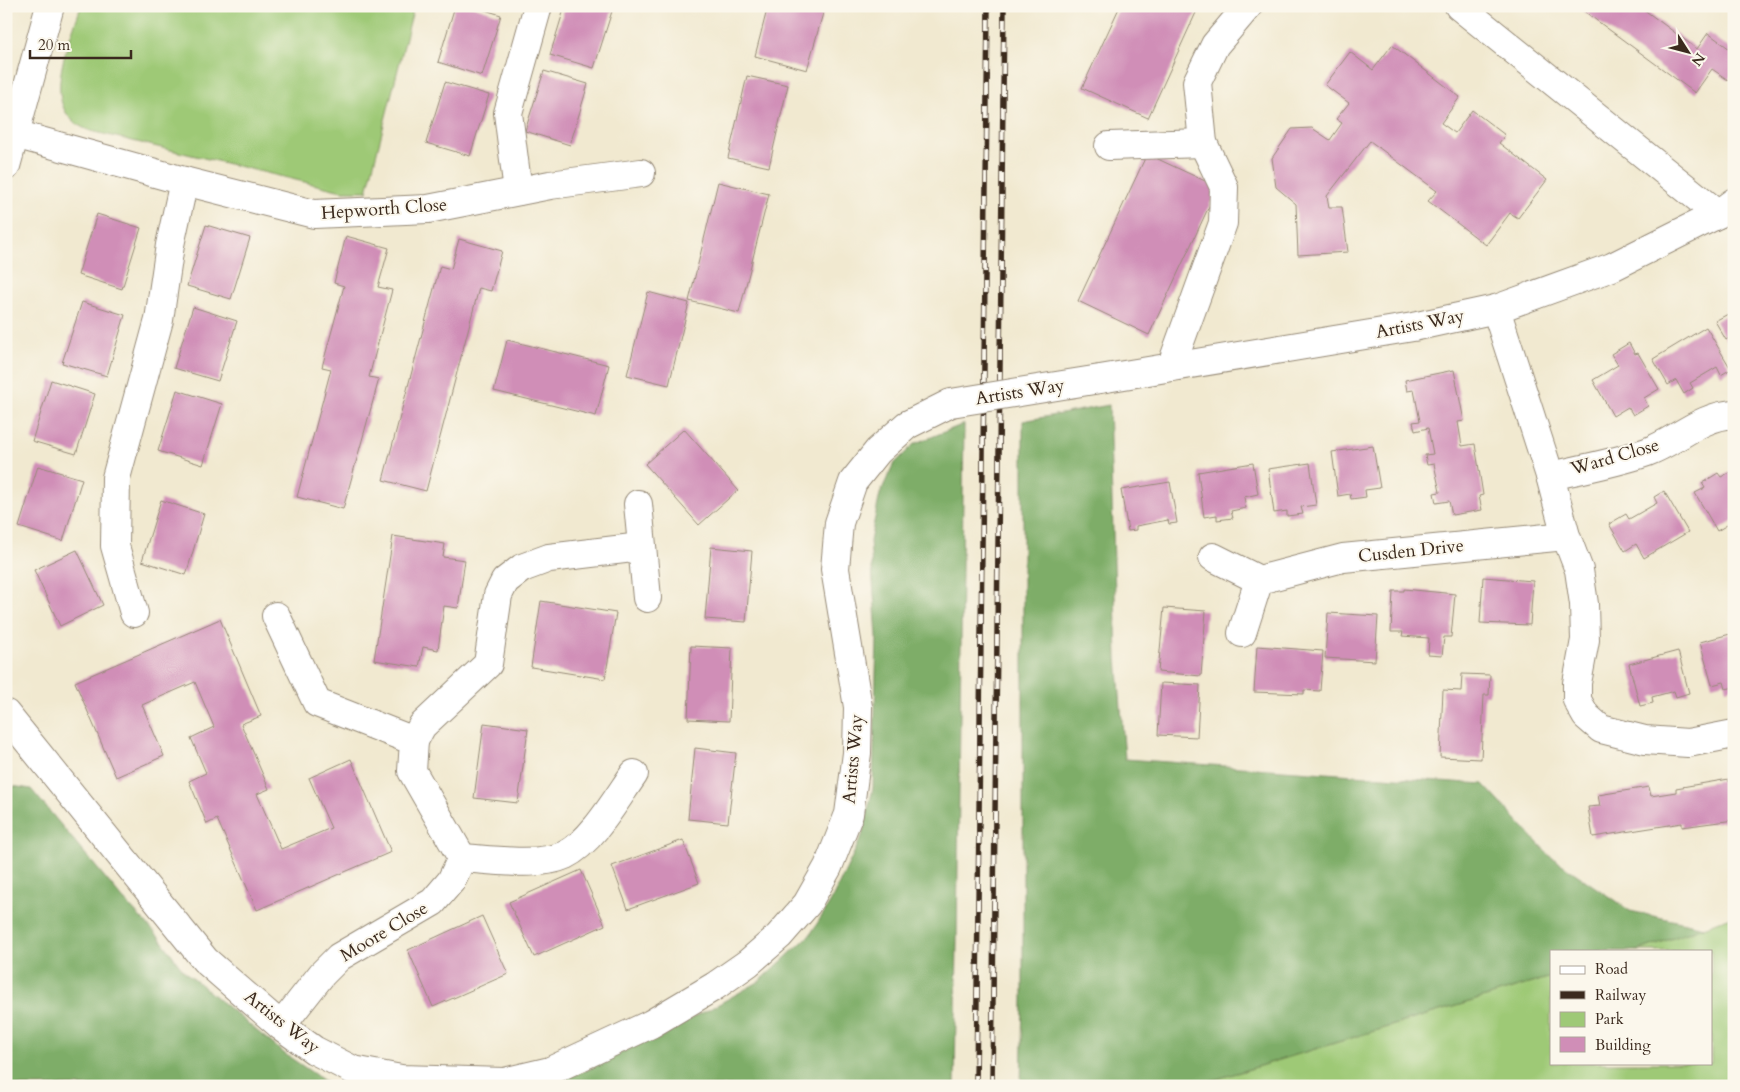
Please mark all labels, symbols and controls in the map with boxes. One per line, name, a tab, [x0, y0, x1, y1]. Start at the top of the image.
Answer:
scale bar	[30, 28, 131, 60]
north arrow	[1662, 28, 1712, 78]
text: 20 m	[38, 35, 70, 55]
text: N	[1687, 49, 1709, 70]
street label: Hepworth Close	[320, 192, 448, 226]
street label: Artists Way	[1374, 303, 1467, 345]
street label: Artists Way	[974, 373, 1067, 411]
street label: Ward Close	[1567, 432, 1662, 482]
street label: Cusden Drive	[1357, 533, 1465, 569]
street label: Artists Way	[837, 713, 869, 805]
street label: Moore Close	[335, 896, 433, 968]
legend	[1550, 950, 1712, 1064]
text: Road	[1595, 959, 1628, 979]
street label: Artists Way	[239, 984, 325, 1060]
text: Railway	[1595, 985, 1646, 1005]
text: Park	[1595, 1009, 1624, 1029]
text: Building	[1595, 1035, 1651, 1055]

